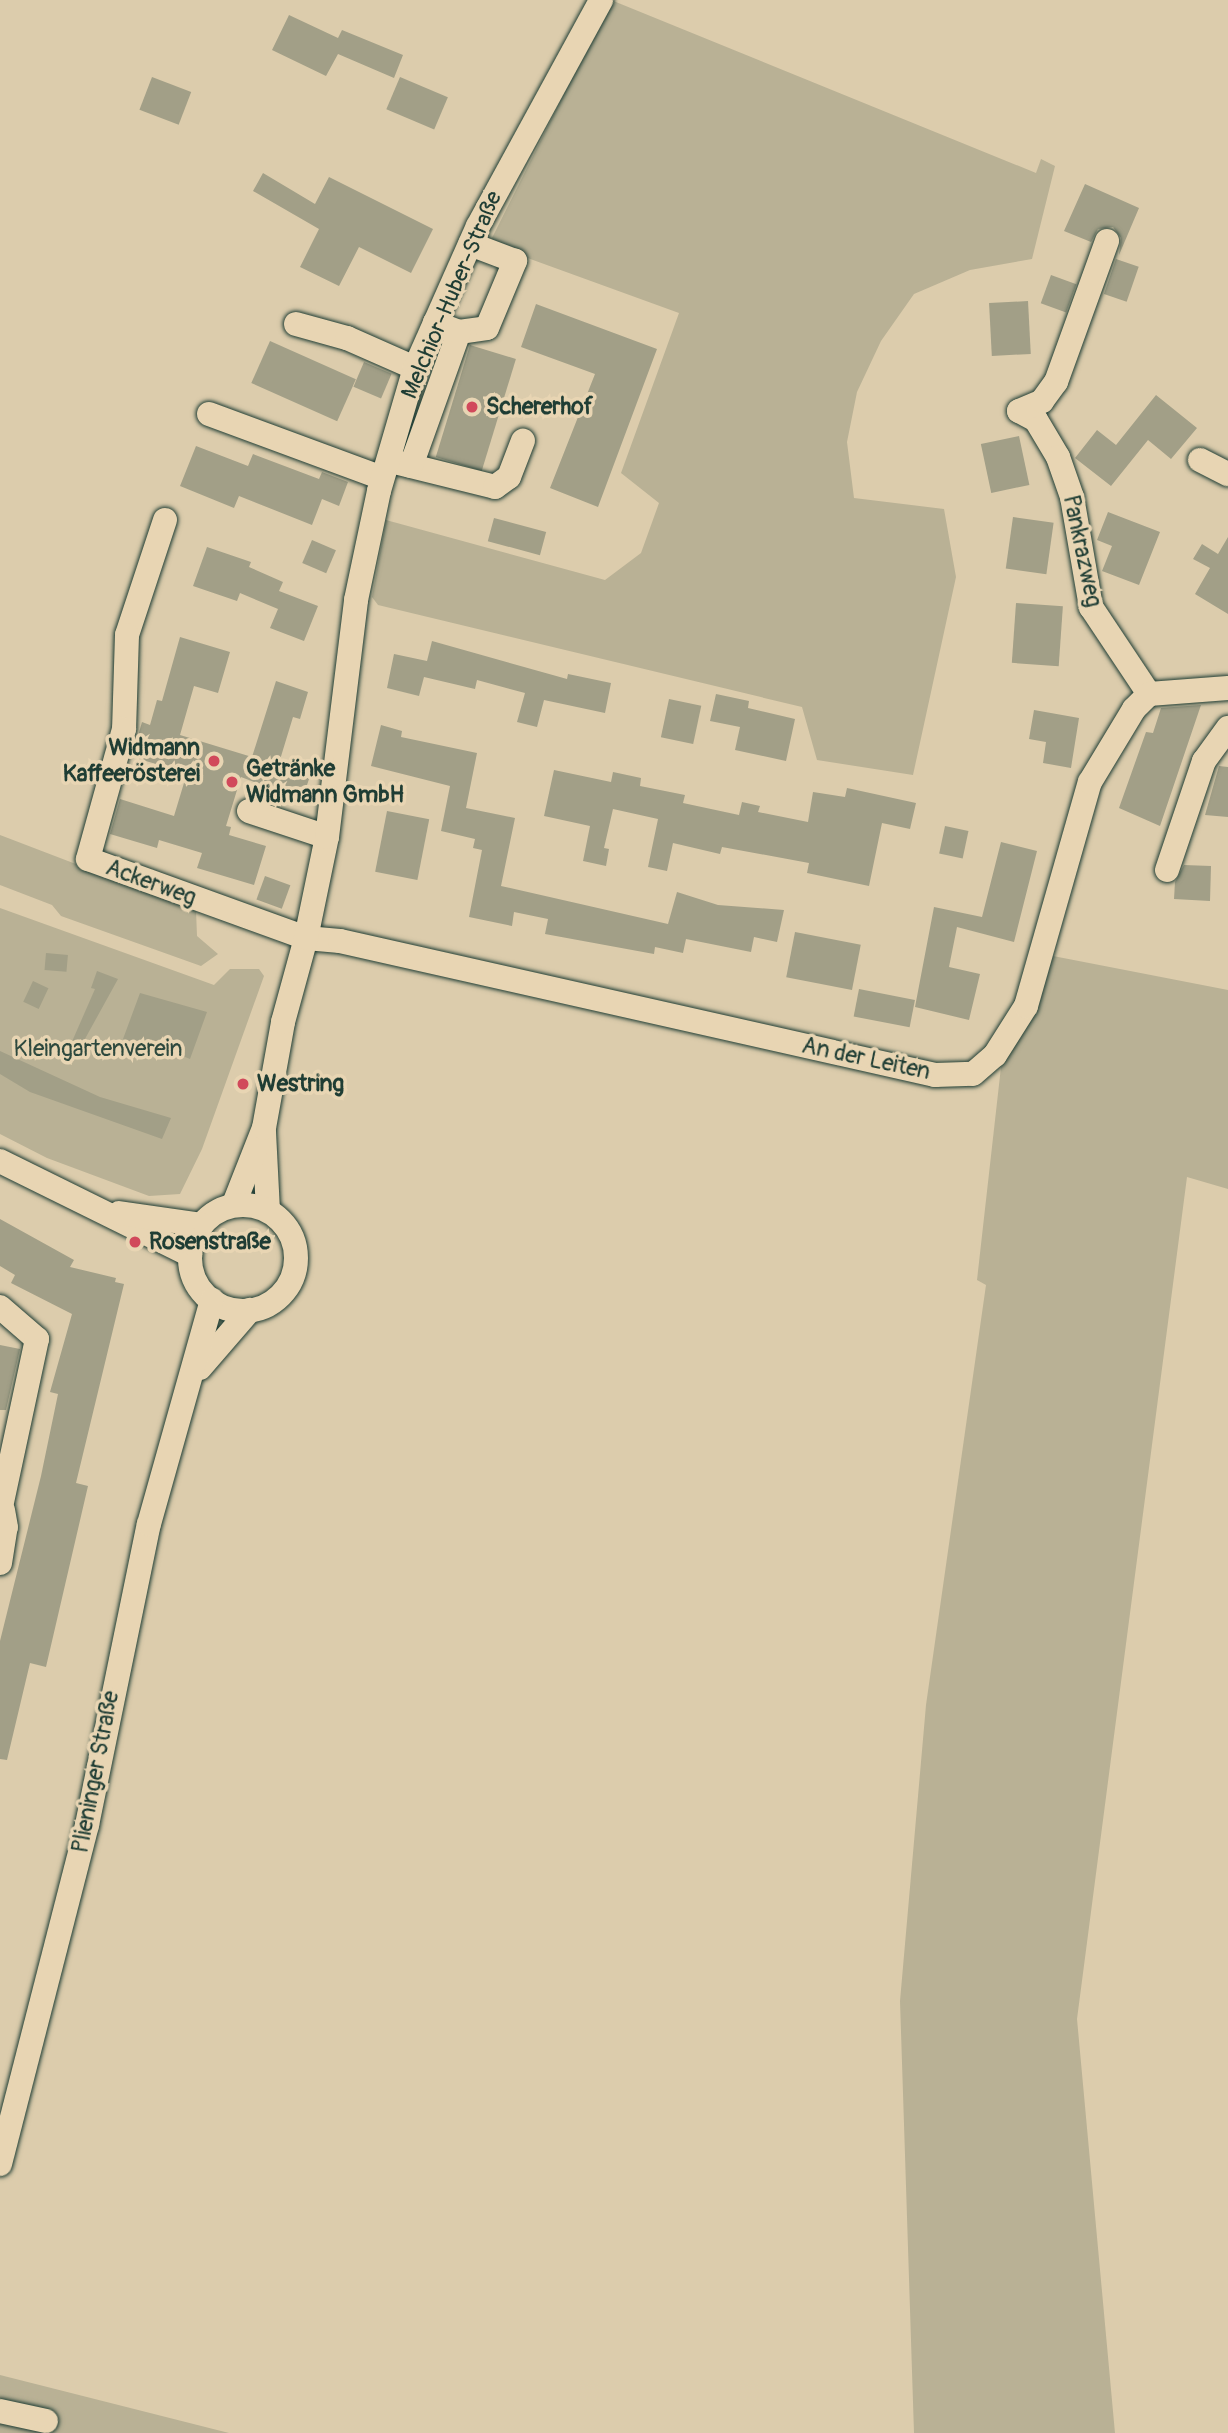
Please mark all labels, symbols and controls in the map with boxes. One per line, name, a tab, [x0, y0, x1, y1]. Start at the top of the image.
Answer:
street label: Melchior-Huber-Straße	[396, 187, 508, 403]
place label: Schererhof	[486, 393, 593, 421]
marker: Schererhof	[464, 399, 480, 415]
street label: Pankrazweg	[1057, 493, 1107, 609]
place label: Widmann Kaffeerösterei	[63, 734, 200, 788]
marker: Widmann Kaffeerösterei	[206, 753, 222, 769]
place label: Getränke Widmann GmbH	[246, 755, 404, 809]
marker: Getränke Widmann GmbH	[224, 774, 240, 790]
street label: Ackerweg	[102, 854, 200, 912]
street label: An der Leiten	[799, 1032, 933, 1086]
park label: Kleingartenverein	[14, 1035, 182, 1063]
place label: Westring	[257, 1070, 344, 1098]
marker: Westring	[235, 1076, 251, 1092]
place label: Rosenstraße	[149, 1228, 271, 1256]
marker: Rosenstraße	[127, 1234, 143, 1250]
street label: Plieninger Straße	[67, 1689, 125, 1855]

